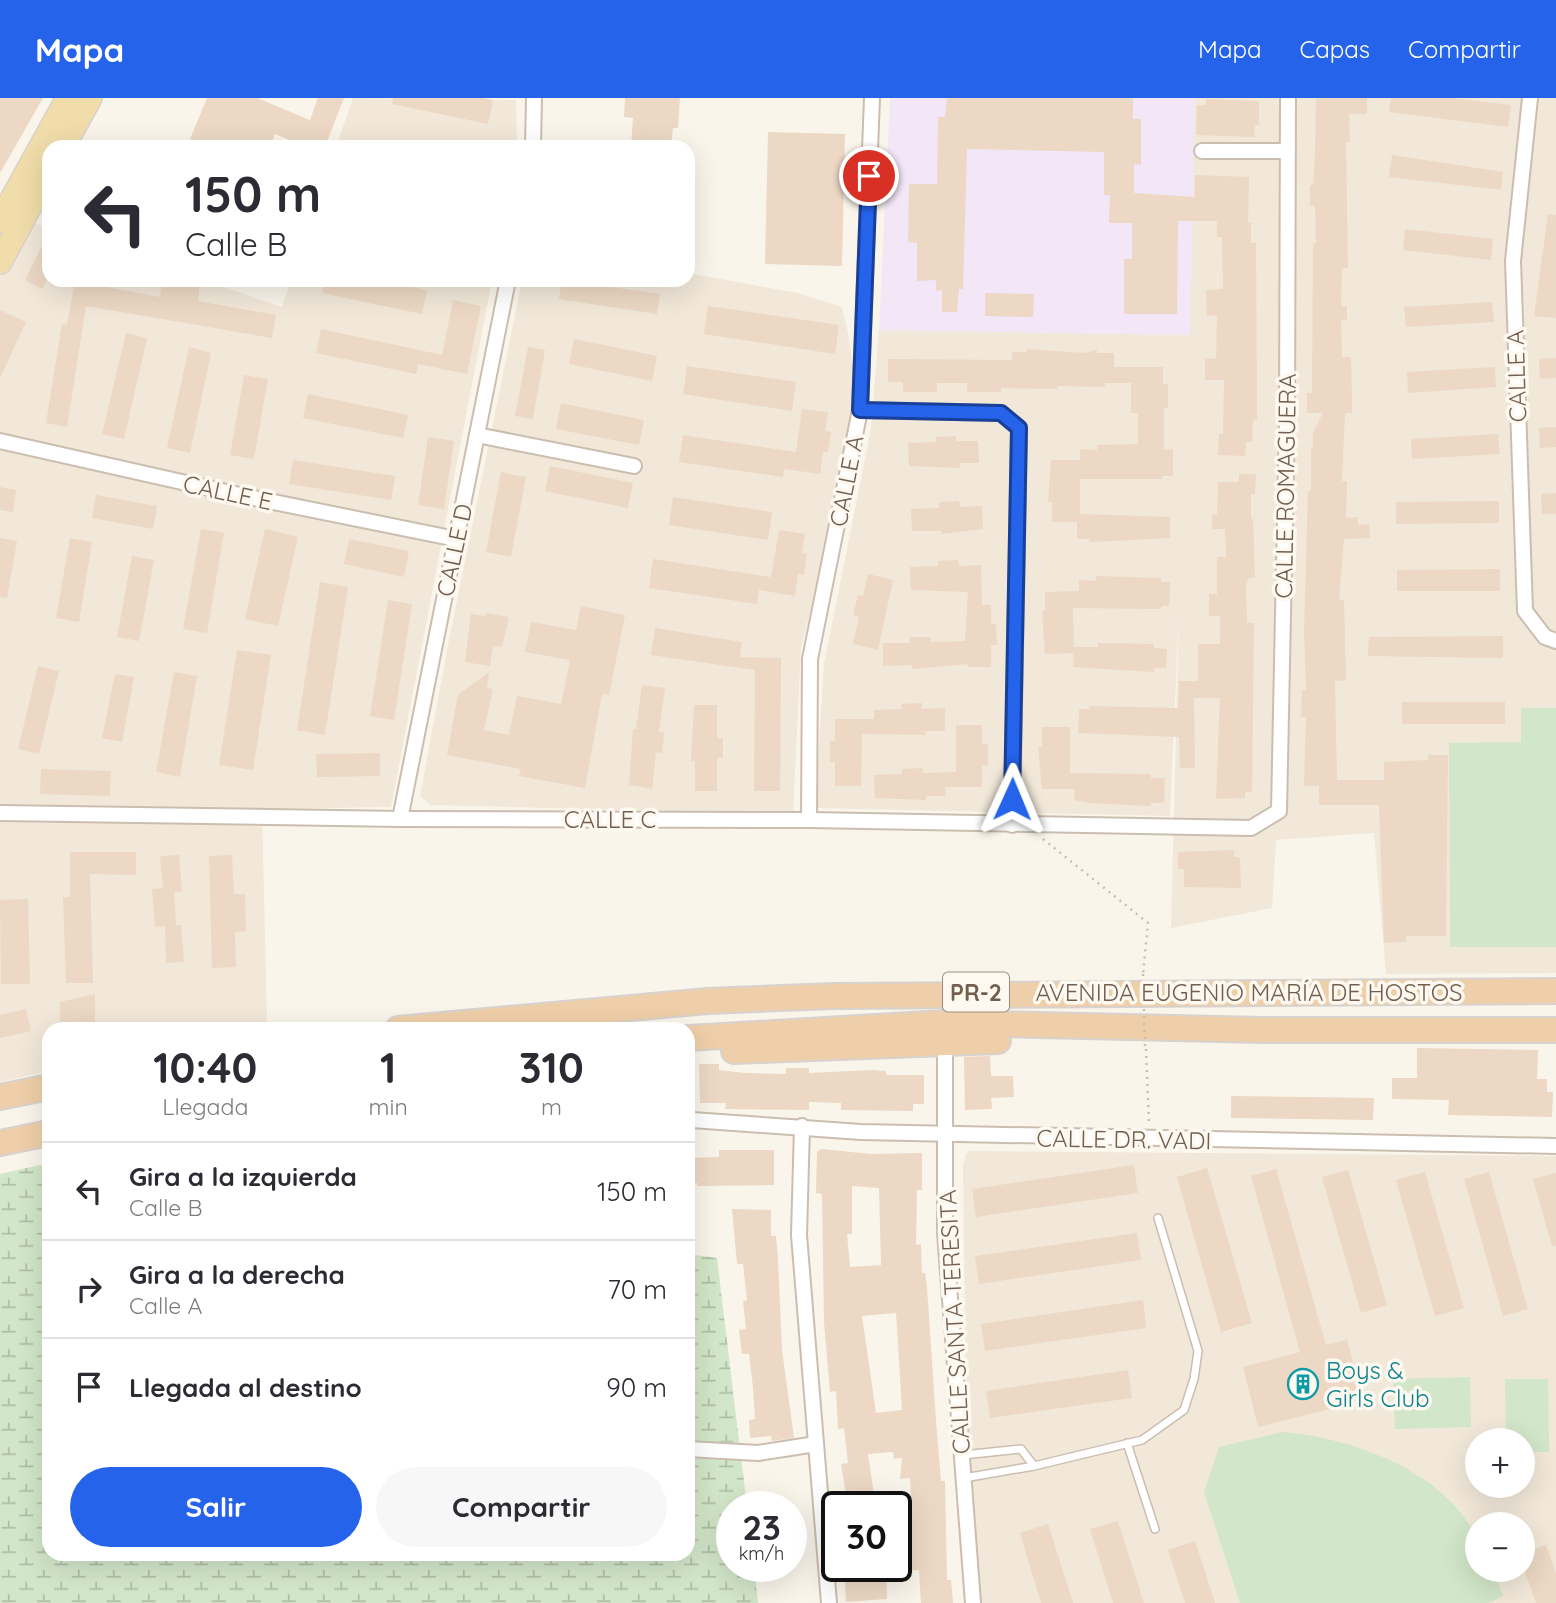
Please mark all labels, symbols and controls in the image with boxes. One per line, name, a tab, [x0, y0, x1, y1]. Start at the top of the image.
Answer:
text: Mapa	[35, 29, 124, 70]
text: Mapa	[1198, 34, 1262, 64]
text: Capas	[1300, 34, 1370, 64]
text: Compartir	[1408, 34, 1521, 64]
pin	[839, 146, 899, 206]
icon: arrive	[850, 157, 888, 195]
text: 150 m	[185, 163, 321, 224]
icon: left	[70, 168, 161, 259]
text: Calle B	[185, 224, 287, 264]
street label: CALLE A	[1499, 329, 1533, 423]
street label: CALLE ROMAGUERA	[1268, 373, 1302, 599]
street label: CALLE A	[822, 433, 870, 529]
street label: CALLE E	[181, 468, 275, 516]
street label: CALLE D	[430, 501, 478, 599]
position arrow	[975, 762, 1049, 836]
street label: CALLE C	[564, 804, 656, 834]
road number: PR-2	[943, 972, 1009, 1012]
street label: AVENIDA EUGENIO MARÍA DE HOSTOS	[1035, 977, 1463, 1007]
text: 10:40	[153, 1041, 257, 1094]
text: 1	[380, 1041, 396, 1094]
text: 310	[519, 1041, 584, 1094]
text: Llegada	[162, 1092, 248, 1121]
text: min	[369, 1092, 408, 1121]
text: m	[541, 1092, 562, 1121]
street label: CALLE DR. VADI	[1036, 1122, 1212, 1156]
text: Gira a la izquierda	[129, 1160, 357, 1193]
icon: left	[70, 1172, 108, 1210]
text: 150 m	[597, 1175, 667, 1208]
street label: CALLE SANTA TERESITA	[932, 1189, 976, 1455]
text: Calle B	[129, 1193, 203, 1222]
text: Gira a la derecha	[129, 1258, 345, 1291]
icon: right	[70, 1270, 108, 1308]
text: 70 m	[607, 1273, 667, 1306]
text: Calle A	[129, 1291, 202, 1320]
place label: Boys & Girls Club	[1326, 1355, 1430, 1413]
building icon: Boys & Girls Club	[1286, 1367, 1320, 1401]
icon: arrive	[70, 1368, 108, 1406]
text: Llegada al destino	[129, 1371, 362, 1404]
text: 90 m	[606, 1371, 667, 1404]
map controls	[1465, 1428, 1535, 1582]
button: +	[1465, 1428, 1535, 1498]
button: Salir	[70, 1467, 362, 1547]
button: Compartir	[376, 1467, 667, 1547]
speed limit sign: 30	[821, 1491, 912, 1582]
text: 23	[742, 1505, 781, 1549]
button: −	[1465, 1512, 1535, 1582]
text: km/h	[739, 1542, 784, 1565]

